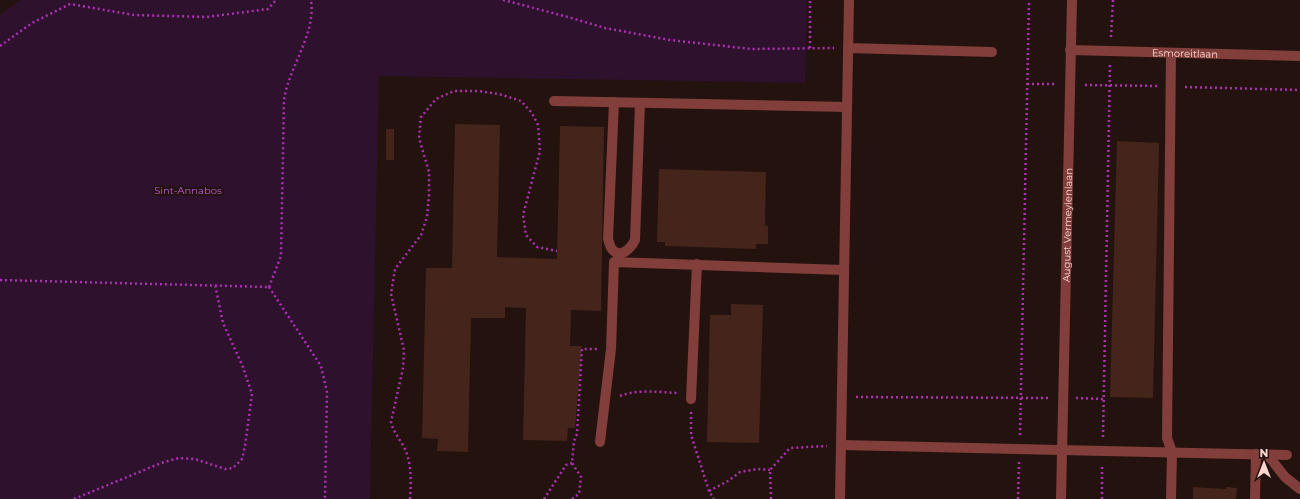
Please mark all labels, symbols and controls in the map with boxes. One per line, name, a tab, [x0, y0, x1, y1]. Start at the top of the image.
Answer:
street label: Esmoreitlaan	[1152, 46, 1218, 60]
street label: August Vermeylenlaan	[1059, 168, 1075, 282]
park label: Sint-Annabos	[154, 184, 222, 197]
north arrow	[1244, 443, 1284, 483]
text: N	[1260, 446, 1268, 460]

